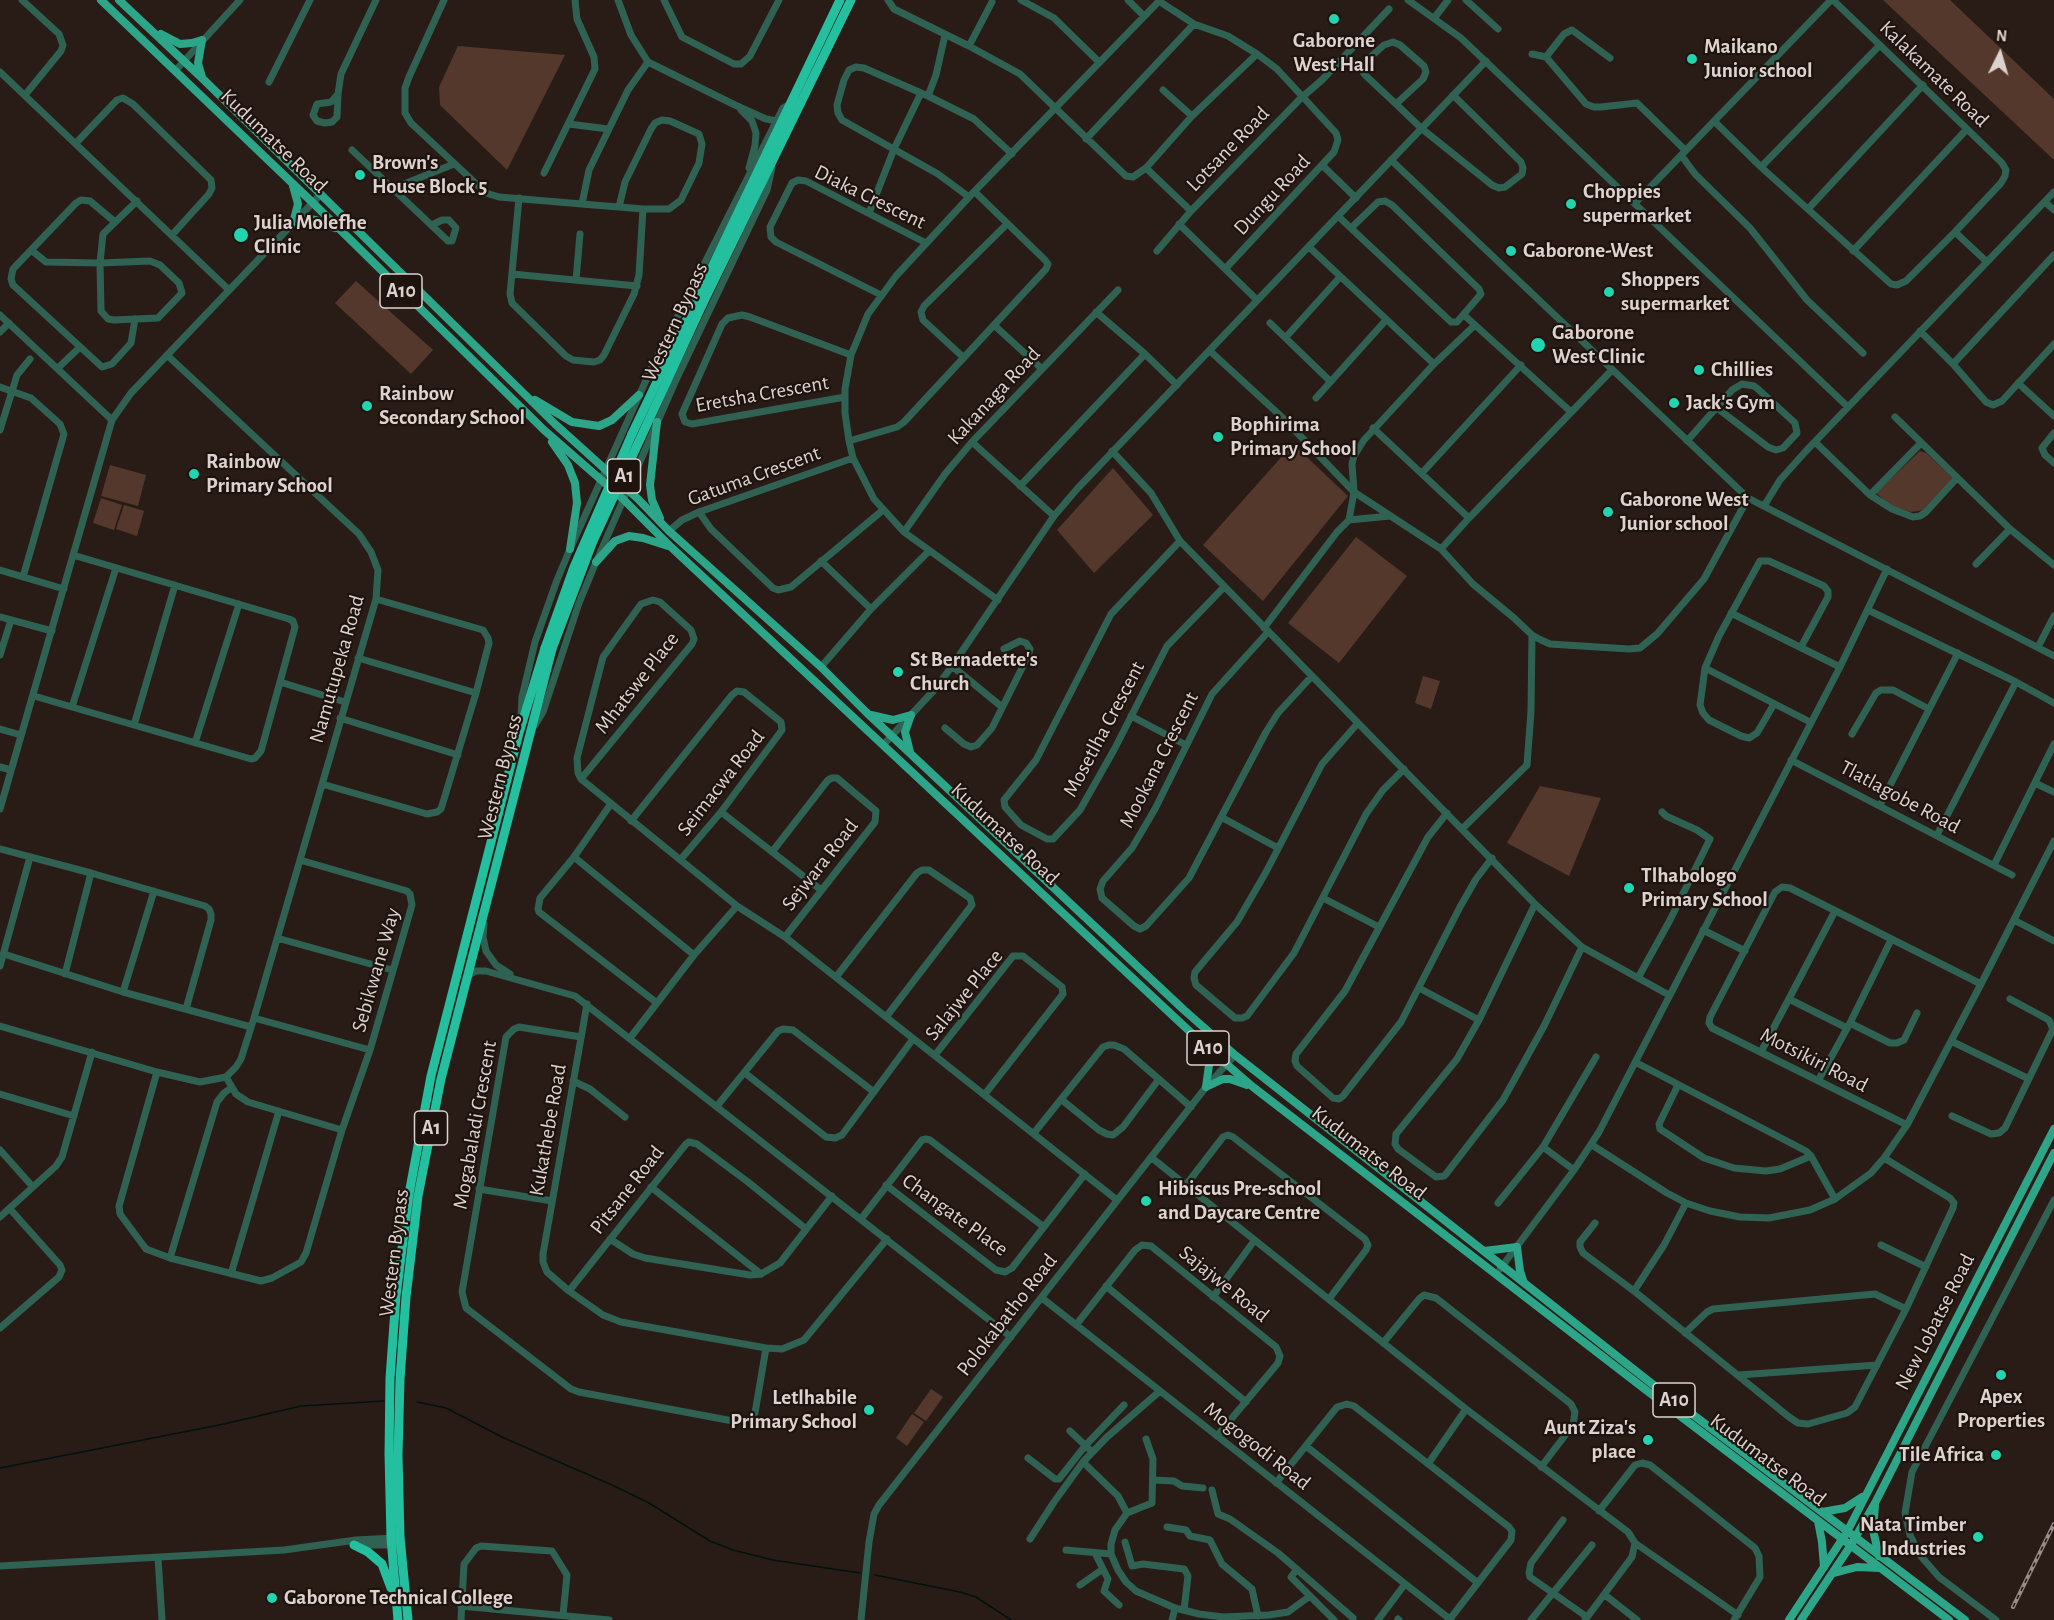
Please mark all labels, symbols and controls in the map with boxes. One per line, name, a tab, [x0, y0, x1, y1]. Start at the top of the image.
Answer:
marker: Gaborone West Hall	[1327, 12, 1341, 26]
street label: Kalakamate Road	[1874, 15, 1994, 133]
north arrow	[1970, 24, 2030, 84]
place label: Gaborone West Hall	[1293, 28, 1375, 78]
text: N	[1995, 28, 2008, 45]
place label: Maikano Junior school	[1704, 34, 1813, 84]
marker: Maikano Junior school	[1685, 52, 1699, 66]
street label: Kudumatse Road	[215, 84, 333, 198]
street label: Lotsane Road	[1181, 101, 1275, 197]
street label: Dungu Road	[1228, 149, 1316, 241]
place label: Brown's House Block 5	[372, 150, 487, 200]
street label: Diaka Crescent	[810, 159, 930, 235]
marker: Brown's House Block 5	[353, 168, 367, 182]
place label: Choppies supermarket	[1583, 179, 1691, 229]
marker: Choppies supermarket	[1564, 197, 1578, 211]
place label: Julia Molefhe Clinic	[254, 210, 367, 260]
marker: Julia Molefhe Clinic	[232, 226, 250, 244]
place label: Gaborone-West	[1523, 238, 1653, 264]
marker: Gaborone-West	[1504, 244, 1518, 258]
street label: Western Bypass	[636, 258, 714, 386]
place label: Shoppers supermarket	[1621, 267, 1729, 317]
road number: A10	[380, 274, 422, 308]
marker: Shoppers supermarket	[1602, 285, 1616, 299]
place label: Gaborone West Clinic	[1552, 320, 1645, 370]
marker: Gaborone West Clinic	[1529, 336, 1547, 354]
street label: Kakanaga Road	[942, 342, 1046, 450]
place label: Chillies	[1711, 357, 1773, 383]
marker: Chillies	[1692, 363, 1706, 377]
street label: Eretsha Crescent	[693, 370, 831, 418]
place label: Rainbow Secondary School	[379, 381, 525, 431]
place label: Jack's Gym	[1686, 390, 1775, 416]
marker: Jack's Gym	[1667, 396, 1681, 410]
marker: Rainbow Secondary School	[360, 399, 374, 413]
place label: Bophirima Primary School	[1230, 412, 1357, 462]
marker: Bophirima Primary School	[1211, 430, 1225, 444]
street label: Gatuma Crescent	[684, 440, 824, 512]
place label: Rainbow Primary School	[206, 449, 333, 499]
road number: A1	[608, 459, 640, 493]
marker: Rainbow Primary School	[187, 467, 201, 481]
place label: Gaborone West Junior school	[1620, 487, 1748, 537]
marker: Gaborone West Junior school	[1601, 505, 1615, 519]
street label: Namutupeka Road	[304, 592, 370, 746]
street label: Mhatswe Place	[589, 627, 685, 739]
place label: St Bernadette's Church	[910, 647, 1038, 697]
street label: Mosetlha Crescent	[1058, 657, 1150, 801]
marker: St Bernadette's Church	[891, 665, 905, 679]
street label: Mookana Crescent	[1114, 688, 1204, 832]
street label: Western Bypass	[472, 712, 528, 842]
street label: Seimacwa Road	[672, 725, 770, 841]
street label: Tlatlagobe Road	[1835, 755, 1965, 839]
street label: Kudumatse Road	[946, 777, 1064, 891]
street label: Sejwara Road	[776, 814, 864, 916]
place label: Tlhabologo Primary School	[1641, 863, 1768, 913]
marker: Tlhabologo Primary School	[1622, 881, 1636, 895]
street label: Sebikwane Way	[346, 905, 406, 1035]
street label: Salajwe Place	[920, 944, 1008, 1046]
street label: Motsikiri Road	[1756, 1022, 1872, 1098]
road number: A10	[1187, 1031, 1229, 1065]
street label: Mogabaladi Crescent	[448, 1039, 502, 1211]
street label: Kukathebe Road	[524, 1062, 572, 1198]
street label: Kudumatse Road	[1306, 1100, 1432, 1206]
road number: A1	[414, 1111, 448, 1145]
street label: Pitsane Road	[585, 1141, 669, 1239]
street label: Changate Place	[897, 1168, 1013, 1262]
place label: Hibiscus Pre-school and Daycare Centre	[1158, 1176, 1322, 1226]
street label: Western Bypass	[374, 1188, 414, 1318]
marker: Hibiscus Pre-school and Daycare Centre	[1139, 1194, 1153, 1208]
street label: Sajajwe Road	[1174, 1240, 1274, 1328]
street label: Polokabatho Road	[951, 1249, 1063, 1381]
street label: New Lobatse Road	[1890, 1250, 1980, 1394]
marker: Apex Properties	[1994, 1368, 2008, 1382]
road number: A10	[1653, 1383, 1695, 1417]
place label: Apex Properties	[1957, 1384, 2045, 1434]
place label: Letlhabile Primary School	[730, 1385, 857, 1435]
street label: Mogogodi Road	[1199, 1396, 1315, 1496]
marker: Letlhabile Primary School	[862, 1403, 876, 1417]
street label: Kudumatse Road	[1705, 1408, 1831, 1512]
place label: Aunt Ziza's place	[1544, 1415, 1636, 1465]
marker: Aunt Ziza's place	[1641, 1433, 1655, 1447]
place label: Tile Africa	[1899, 1442, 1984, 1468]
marker: Tile Africa	[1989, 1448, 2003, 1462]
place label: Nata Timber Industries	[1860, 1512, 1966, 1562]
marker: Nata Timber Industries	[1971, 1530, 1985, 1544]
place label: Gaborone Technical College	[284, 1585, 513, 1611]
marker: Gaborone Technical College	[265, 1591, 279, 1605]

